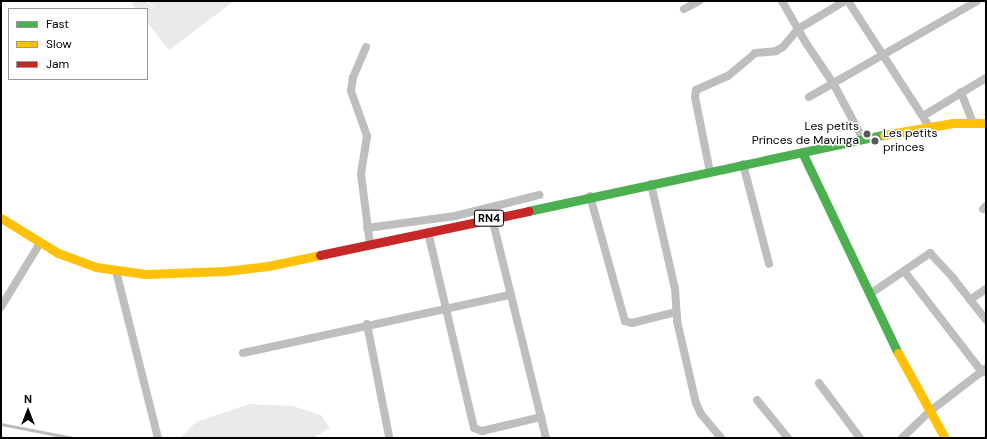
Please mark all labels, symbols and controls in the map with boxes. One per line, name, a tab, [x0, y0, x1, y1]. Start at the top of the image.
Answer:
legend	[8, 8, 148, 80]
text: Fast	[46, 16, 69, 32]
text: Slow	[46, 36, 72, 52]
text: Jam	[46, 56, 69, 72]
place label: Les petits Princes de Mavinga	[752, 120, 859, 148]
place label: Les petits princes	[883, 127, 938, 155]
marker: Les petits Princes de Mavinga	[862, 129, 872, 139]
marker: Les petits princes	[870, 136, 880, 146]
road number: RN4	[473, 209, 505, 227]
north arrow	[8, 391, 48, 431]
text: N	[24, 392, 32, 406]

